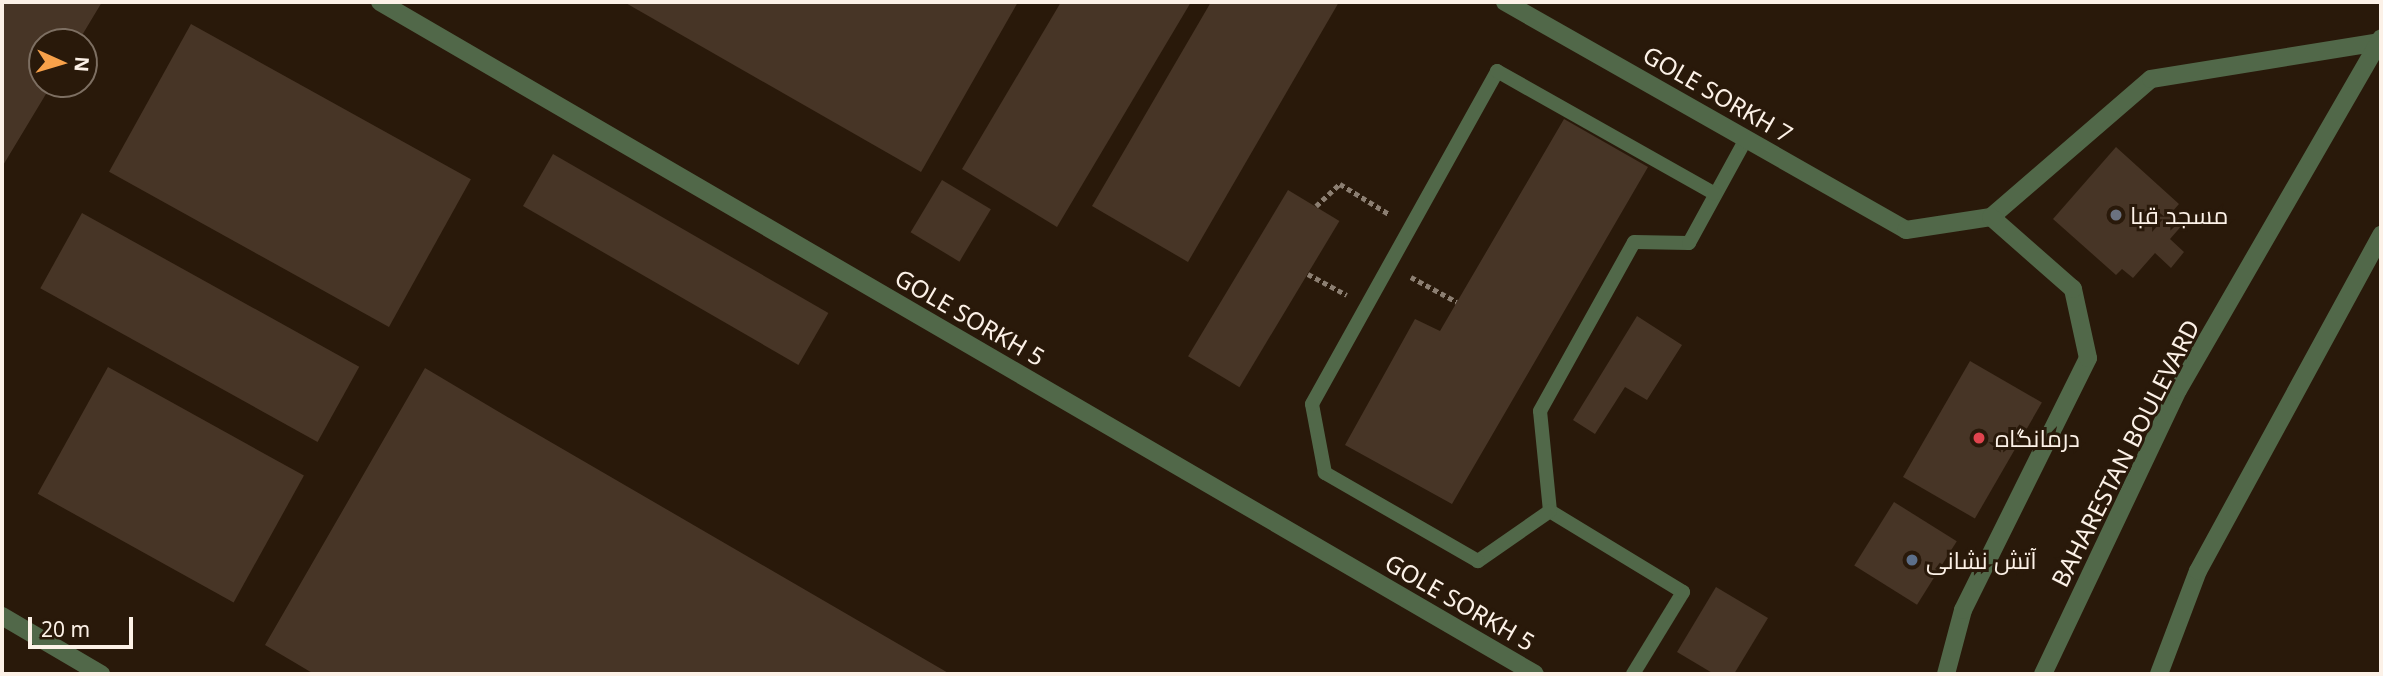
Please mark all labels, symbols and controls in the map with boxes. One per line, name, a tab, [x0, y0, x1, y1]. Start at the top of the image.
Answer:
north arrow	[28, 28, 98, 98]
street label: GOLE SORKH 7	[1638, 40, 1798, 148]
text: N	[68, 56, 95, 73]
place label: مسجد قبا	[2130, 201, 2228, 229]
marker: مسجد قبا	[2108, 207, 2124, 223]
street label: GOLE SORKH 5	[890, 263, 1050, 371]
street label: BAHARESTAN BOULEVARD	[2045, 315, 2205, 591]
place label: درمانگاه	[1995, 424, 2080, 452]
marker: درمانگاه	[1969, 428, 1989, 448]
place label: آتش نشانی	[1926, 546, 2037, 574]
street label: GOLE SORKH 5	[1380, 548, 1540, 656]
marker: آتش نشانی	[1904, 552, 1920, 568]
scale bar	[32, 602, 136, 646]
text: 20 m	[41, 615, 90, 643]

